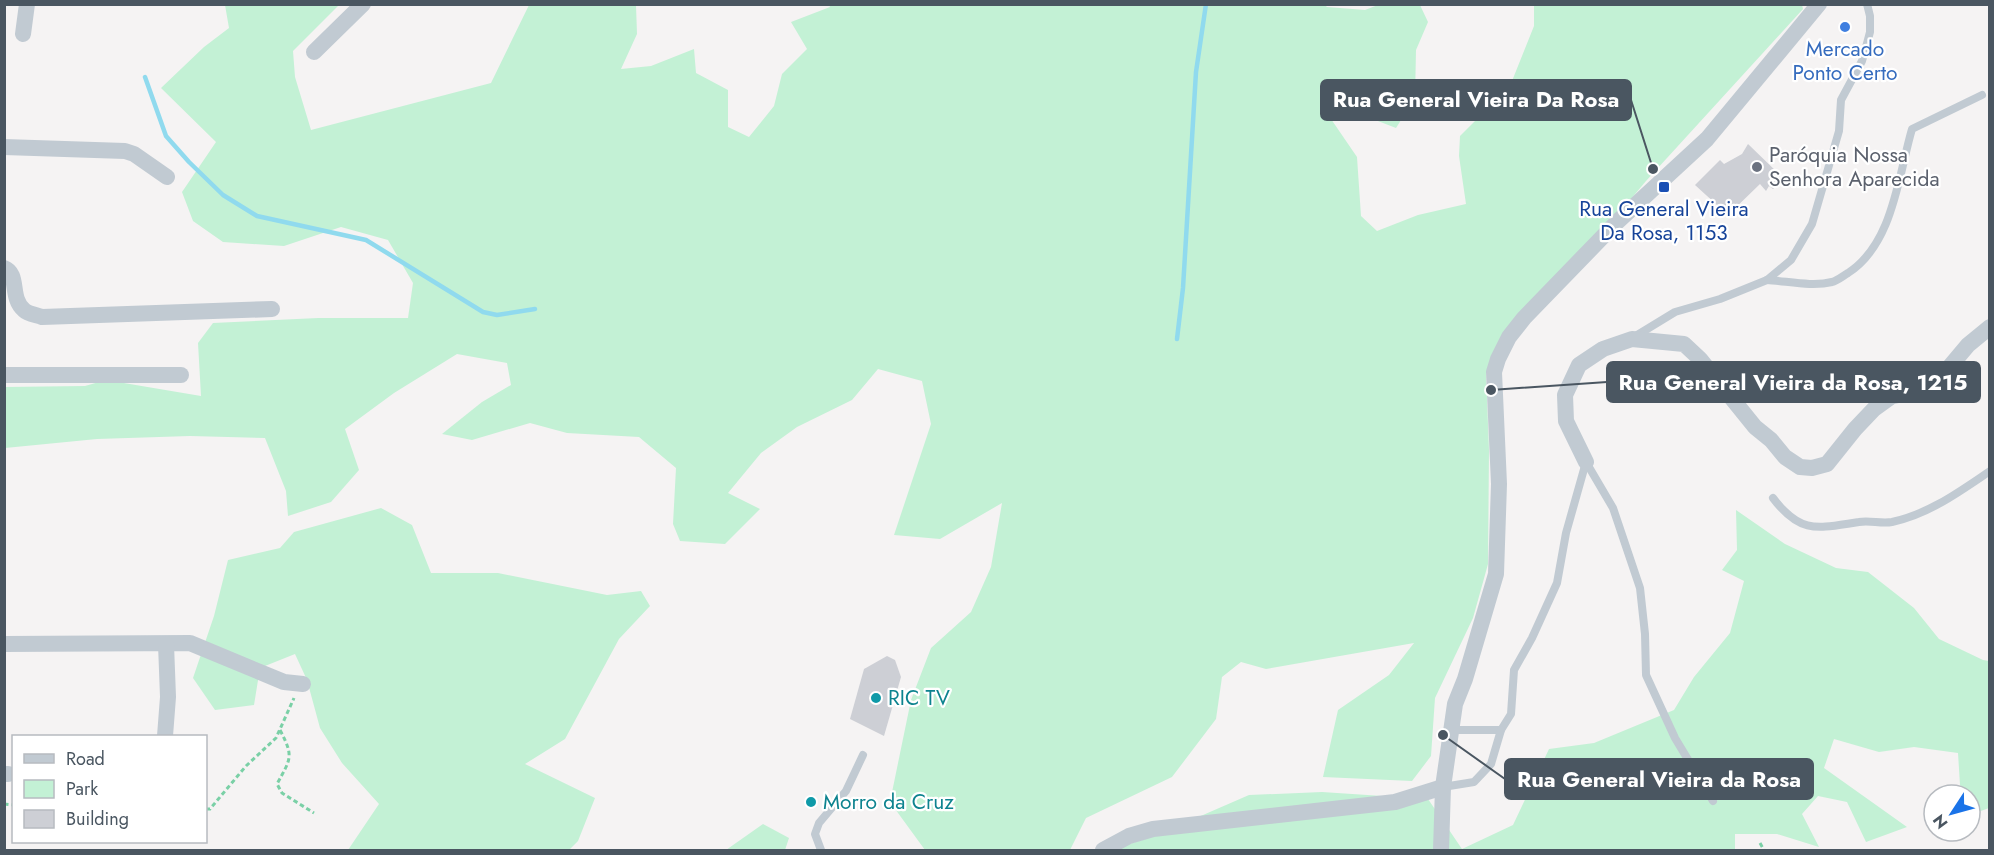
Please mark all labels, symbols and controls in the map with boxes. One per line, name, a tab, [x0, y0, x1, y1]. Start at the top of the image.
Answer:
marker: Mercado Ponto Certo	[1838, 20, 1852, 34]
place label: Mercado Ponto Certo	[1792, 34, 1898, 88]
callout: Rua General Vieira Da Rosa	[1321, 80, 1631, 120]
text: Rua General Vieira Da Rosa	[1333, 83, 1619, 115]
place label: Paróquia Nossa Senhora Aparecida	[1769, 140, 1940, 194]
marker: Paróquia Nossa Senhora Aparecida	[1750, 160, 1764, 174]
marker: Rua General Vieira Da Rosa, 1153	[1657, 180, 1671, 194]
place label: Rua General Vieira Da Rosa, 1153	[1579, 194, 1749, 248]
callout: Rua General Vieira da Rosa, 1215	[1607, 362, 1980, 402]
text: Rua General Vieira da Rosa, 1215	[1619, 366, 1967, 398]
place label: RIC TV	[888, 683, 950, 713]
marker: RIC TV	[869, 691, 883, 705]
legend	[12, 735, 207, 843]
text: Road	[66, 746, 105, 772]
callout: Rua General Vieira da Rosa	[1505, 759, 1813, 799]
text: Rua General Vieira da Rosa	[1517, 763, 1801, 795]
text: Park	[66, 776, 98, 802]
north arrow	[1922, 783, 1982, 843]
place label: Morro da Cruz	[823, 787, 954, 817]
marker: Morro da Cruz	[804, 795, 818, 809]
text: Building	[66, 806, 129, 832]
text: N	[1927, 810, 1953, 833]

